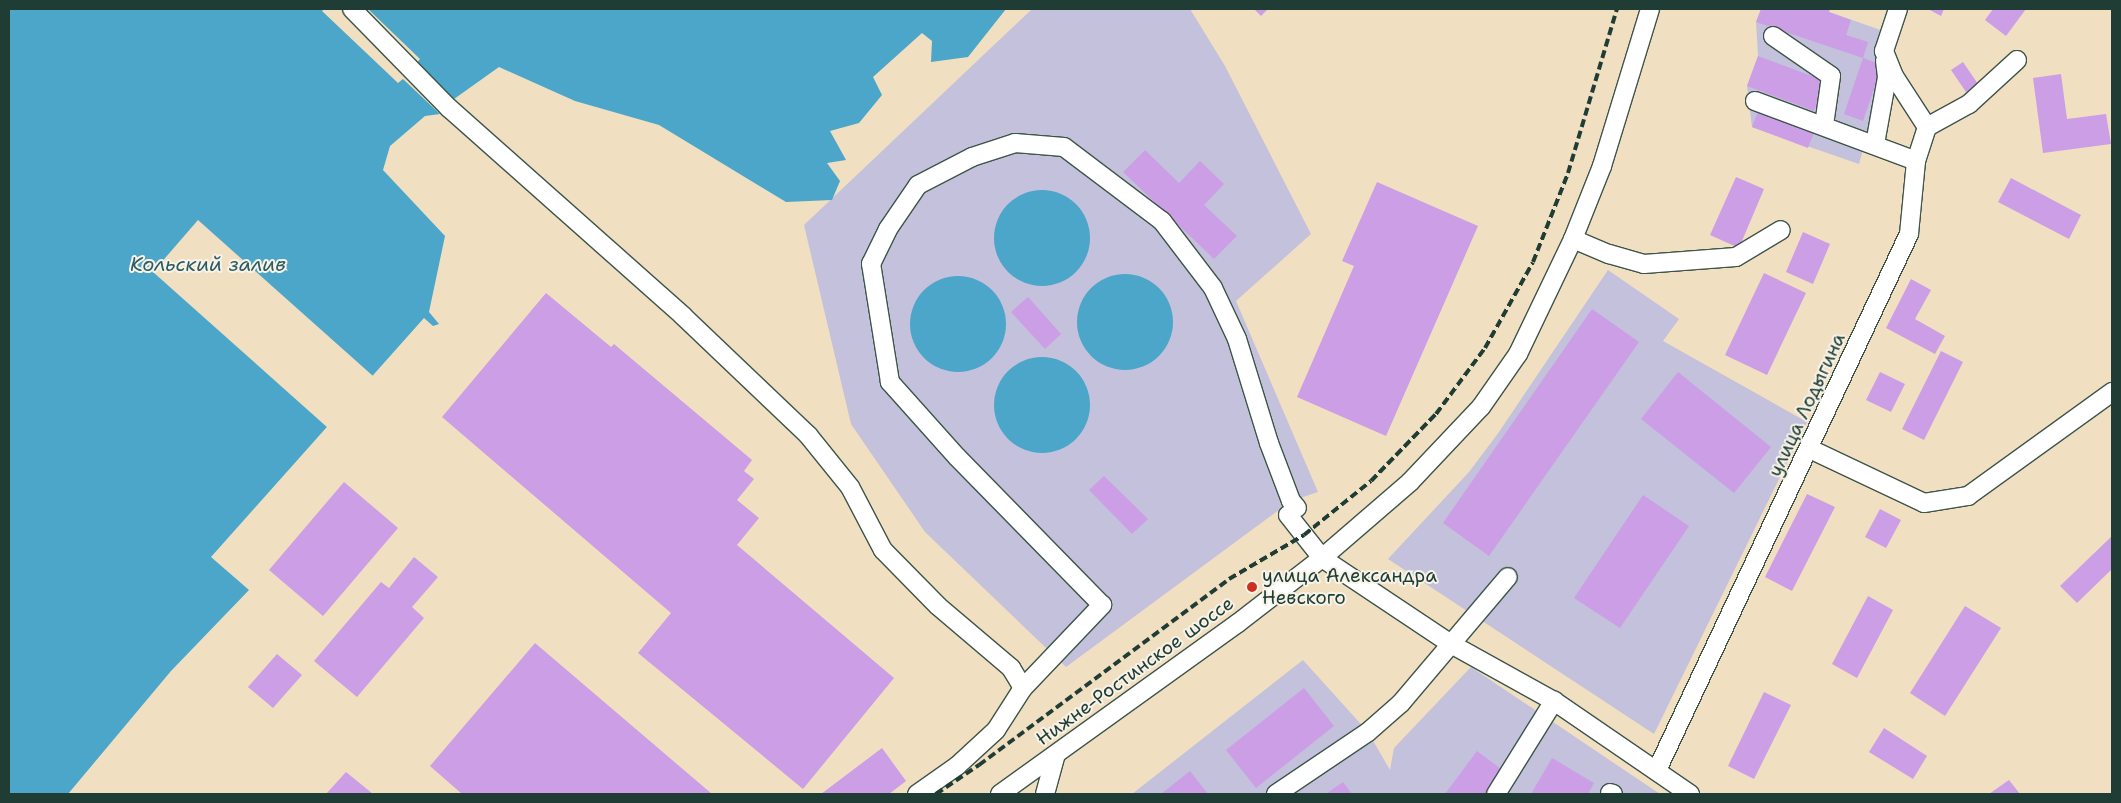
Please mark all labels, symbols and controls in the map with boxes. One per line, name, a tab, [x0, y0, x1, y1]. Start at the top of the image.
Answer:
water label: Кольский залив	[130, 252, 286, 276]
street label: улица Лодыгина	[1764, 330, 1850, 480]
place label: улица Александра Невского	[1262, 565, 1437, 609]
marker: улица Александра Невского	[1246, 581, 1258, 593]
street label: Нижне-Ростинское шоссе	[1032, 592, 1238, 750]

